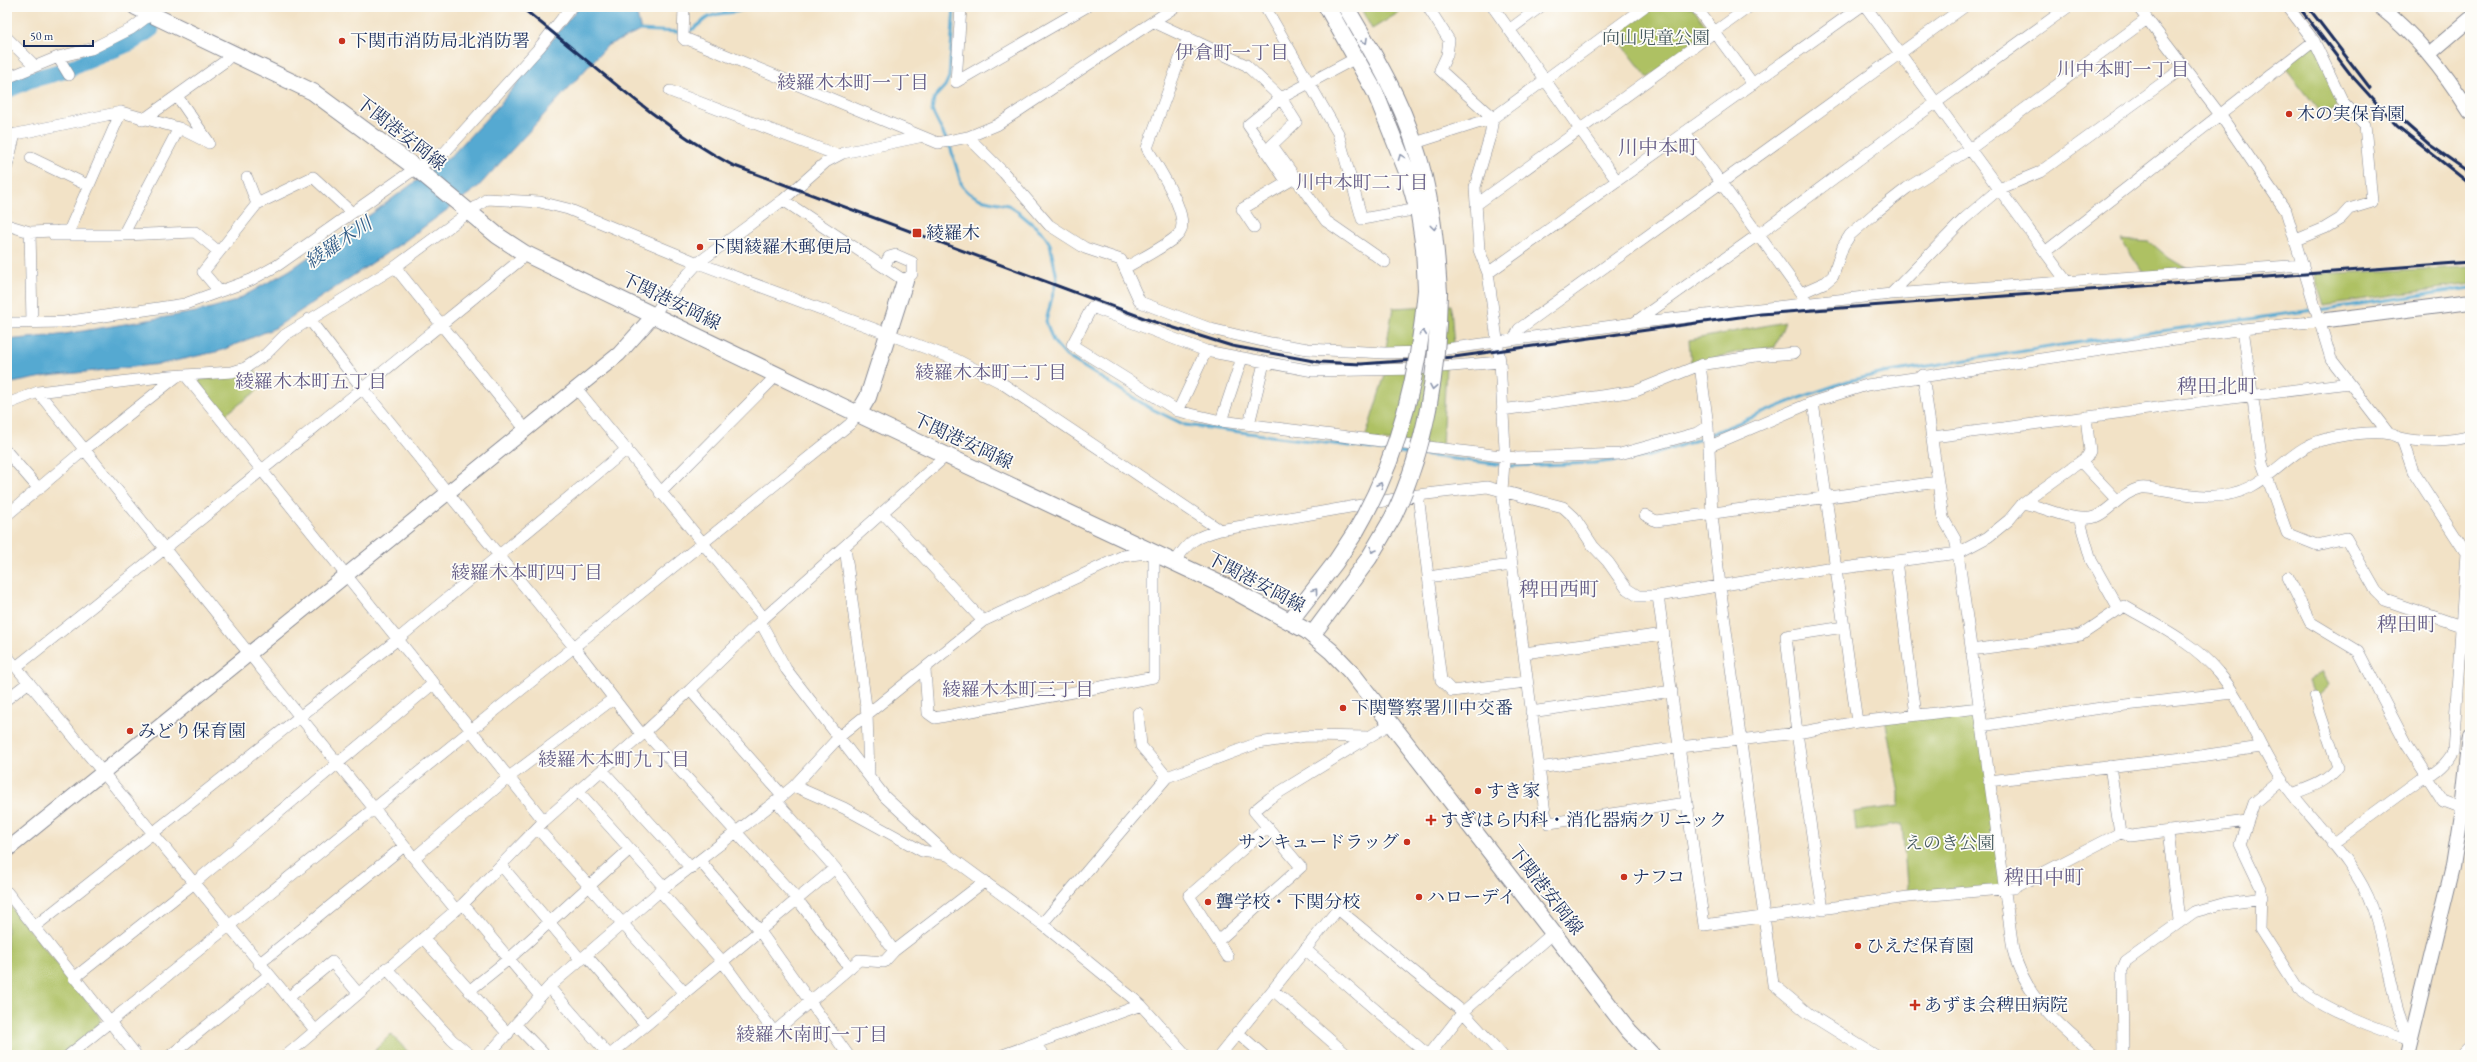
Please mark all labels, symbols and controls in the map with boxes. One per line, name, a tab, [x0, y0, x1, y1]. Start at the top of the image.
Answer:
scale bar	[24, 22, 93, 48]
park label: 向山児童公園	[1602, 26, 1710, 49]
text: 50 m	[30, 28, 54, 44]
place label: 下関市消防局北消防署	[350, 29, 530, 52]
marker: 下関市消防局北消防署	[337, 36, 347, 46]
one-way arrow	[1361, 37, 1368, 44]
district label: 伊倉町一丁目	[1175, 40, 1289, 65]
district label: 川中本町一丁目	[2056, 57, 2190, 82]
district label: 綾羅木本町一丁目	[777, 70, 929, 95]
street label: 下関港安岡線	[352, 90, 451, 175]
place label: 木の実保育園	[2297, 102, 2405, 125]
marker: 木の実保育園	[2284, 109, 2294, 119]
district label: 川中本町	[1618, 134, 1698, 160]
one-way arrow	[1398, 153, 1406, 160]
district label: 川中本町二丁目	[1295, 170, 1429, 195]
water label: 綾羅木川	[300, 210, 378, 274]
place label: 綾羅木	[926, 221, 980, 244]
one-way arrow	[1429, 224, 1438, 230]
marker: 綾羅木	[911, 227, 923, 239]
place label: 下関綾羅木郵便局	[708, 235, 852, 258]
marker: 下関綾羅木郵便局	[695, 242, 705, 252]
street label: 下関港安岡線	[618, 267, 725, 335]
one-way arrow	[1418, 330, 1427, 336]
district label: 綾羅木本町二丁目	[915, 360, 1067, 385]
district label: 綾羅木本町五丁目	[235, 369, 387, 394]
district label: 稗田北町	[2177, 373, 2257, 399]
one-way arrow	[1429, 384, 1438, 391]
street label: 下関港安岡線	[909, 407, 1017, 474]
one-way arrow	[1375, 481, 1383, 489]
street label: 下関港安岡線	[1203, 546, 1309, 617]
one-way arrow	[1371, 546, 1378, 553]
district label: 綾羅木本町四丁目	[451, 560, 603, 585]
district label: 稗田西町	[1519, 576, 1599, 602]
one-way arrow	[1310, 588, 1317, 595]
district label: 稗田町	[2377, 611, 2437, 637]
district label: 綾羅木本町三丁目	[942, 677, 1094, 702]
place label: 下関警察署川中交番	[1351, 696, 1513, 719]
marker: 下関警察署川中交番	[1338, 703, 1348, 713]
place label: みどり保育園	[138, 719, 246, 742]
marker: みどり保育園	[125, 726, 135, 736]
district label: 綾羅木本町九丁目	[538, 747, 690, 772]
place label: すき家	[1486, 779, 1540, 802]
marker: すき家	[1473, 786, 1483, 796]
place label: すぎはら内科・消化器病クリニック	[1440, 808, 1727, 831]
marker: すぎはら内科・消化器病クリニック	[1425, 814, 1437, 826]
place label: サンキュードラッグ	[1238, 830, 1399, 853]
park label: えのき公園	[1905, 831, 1995, 854]
marker: サンキュードラッグ	[1402, 837, 1412, 847]
street label: 下関港安岡線	[1504, 840, 1589, 939]
district label: 稗田中町	[2004, 864, 2084, 890]
place label: ナフコ	[1632, 865, 1685, 888]
marker: ナフコ	[1619, 872, 1629, 882]
place label: ハローデイ	[1427, 885, 1516, 908]
place label: 聾学校・下関分校	[1216, 890, 1360, 913]
marker: ハローデイ	[1414, 892, 1424, 902]
marker: 聾学校・下関分校	[1203, 897, 1213, 907]
place label: ひえだ保育園	[1866, 934, 1974, 957]
marker: ひえだ保育園	[1853, 941, 1863, 951]
place label: あずま会稗田病院	[1924, 993, 2068, 1016]
marker: あずま会稗田病院	[1909, 999, 1921, 1011]
district label: 綾羅木南町一丁目	[736, 1022, 888, 1047]

